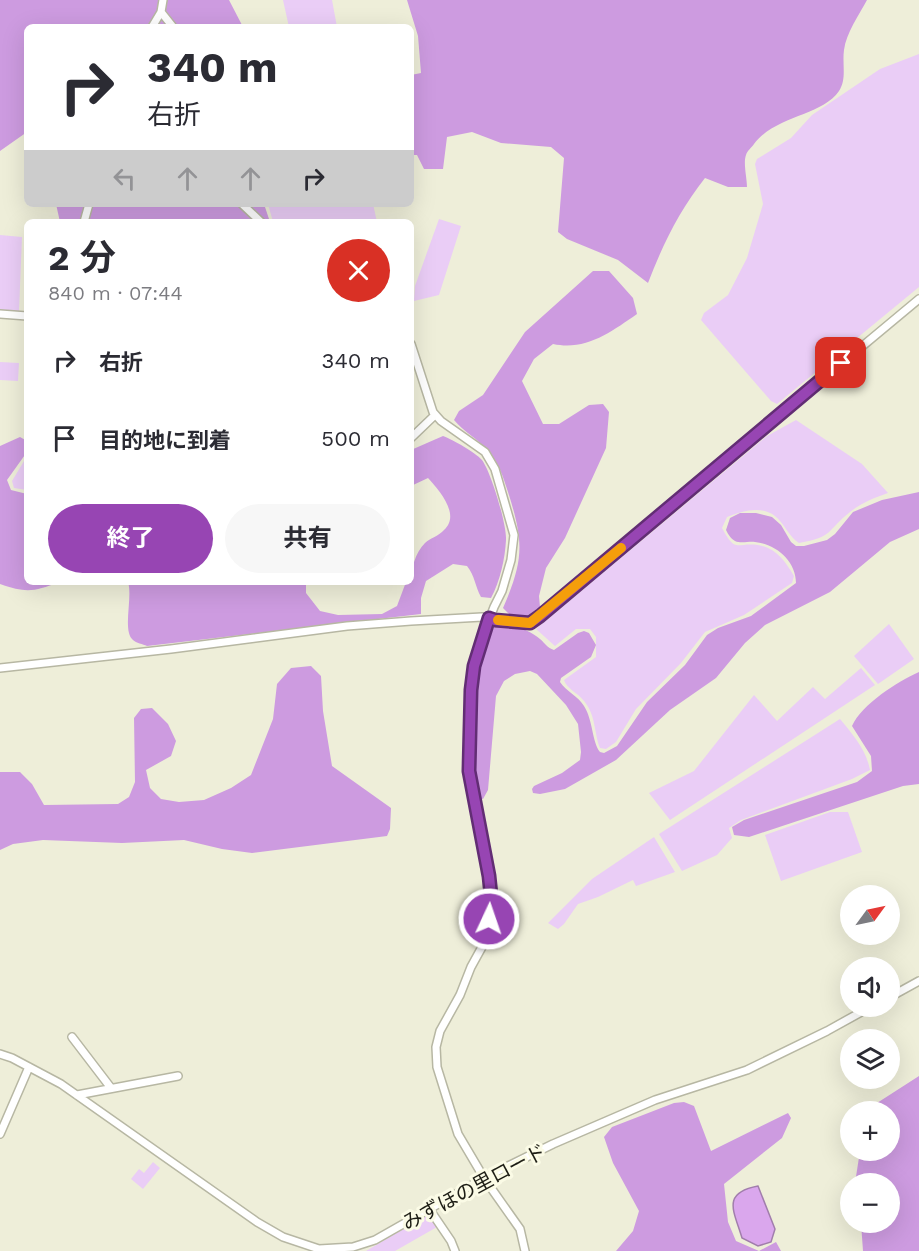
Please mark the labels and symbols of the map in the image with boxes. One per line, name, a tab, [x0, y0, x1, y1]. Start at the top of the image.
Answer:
pin	[815, 337, 866, 388]
north arrow	[840, 885, 900, 945]
position arrow	[457, 887, 521, 951]
street label: みずほの里ロード	[398, 1139, 550, 1235]

